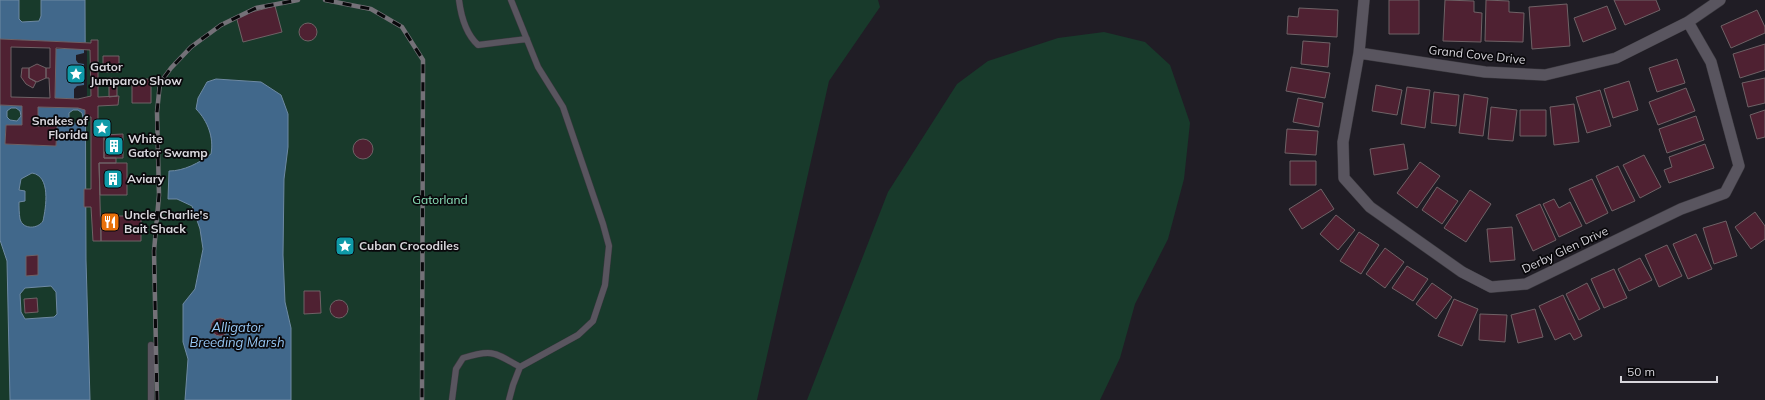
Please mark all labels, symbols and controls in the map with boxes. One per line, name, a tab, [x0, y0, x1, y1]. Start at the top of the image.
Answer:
street label: Grand Cove Drive	[1428, 42, 1526, 67]
place label: Gator Jumparoo Show	[90, 59, 182, 88]
place icon: Gator Jumparoo Show	[65, 63, 87, 85]
place label: Snakes of Florida	[32, 113, 89, 142]
place icon: Snakes of Florida	[91, 117, 113, 139]
place label: White Gator Swamp	[128, 131, 208, 160]
building icon: White Gator Swamp	[103, 135, 125, 157]
building icon: Aviary	[102, 168, 124, 190]
place label: Aviary	[127, 171, 165, 186]
park label: Gatorland	[412, 192, 468, 207]
place label: Uncle Charlie's Bait Shack	[124, 207, 209, 236]
restaurant icon: Uncle Charlie's Bait Shack	[99, 211, 121, 233]
street label: Derby Glen Drive	[1519, 223, 1610, 276]
place icon: Cuban Crocodiles	[334, 235, 356, 257]
place label: Cuban Crocodiles	[359, 238, 459, 253]
water label: Alligator Breeding Marsh	[189, 319, 285, 350]
scale bar	[1621, 358, 1717, 384]
text: 50 m	[1627, 364, 1655, 379]

